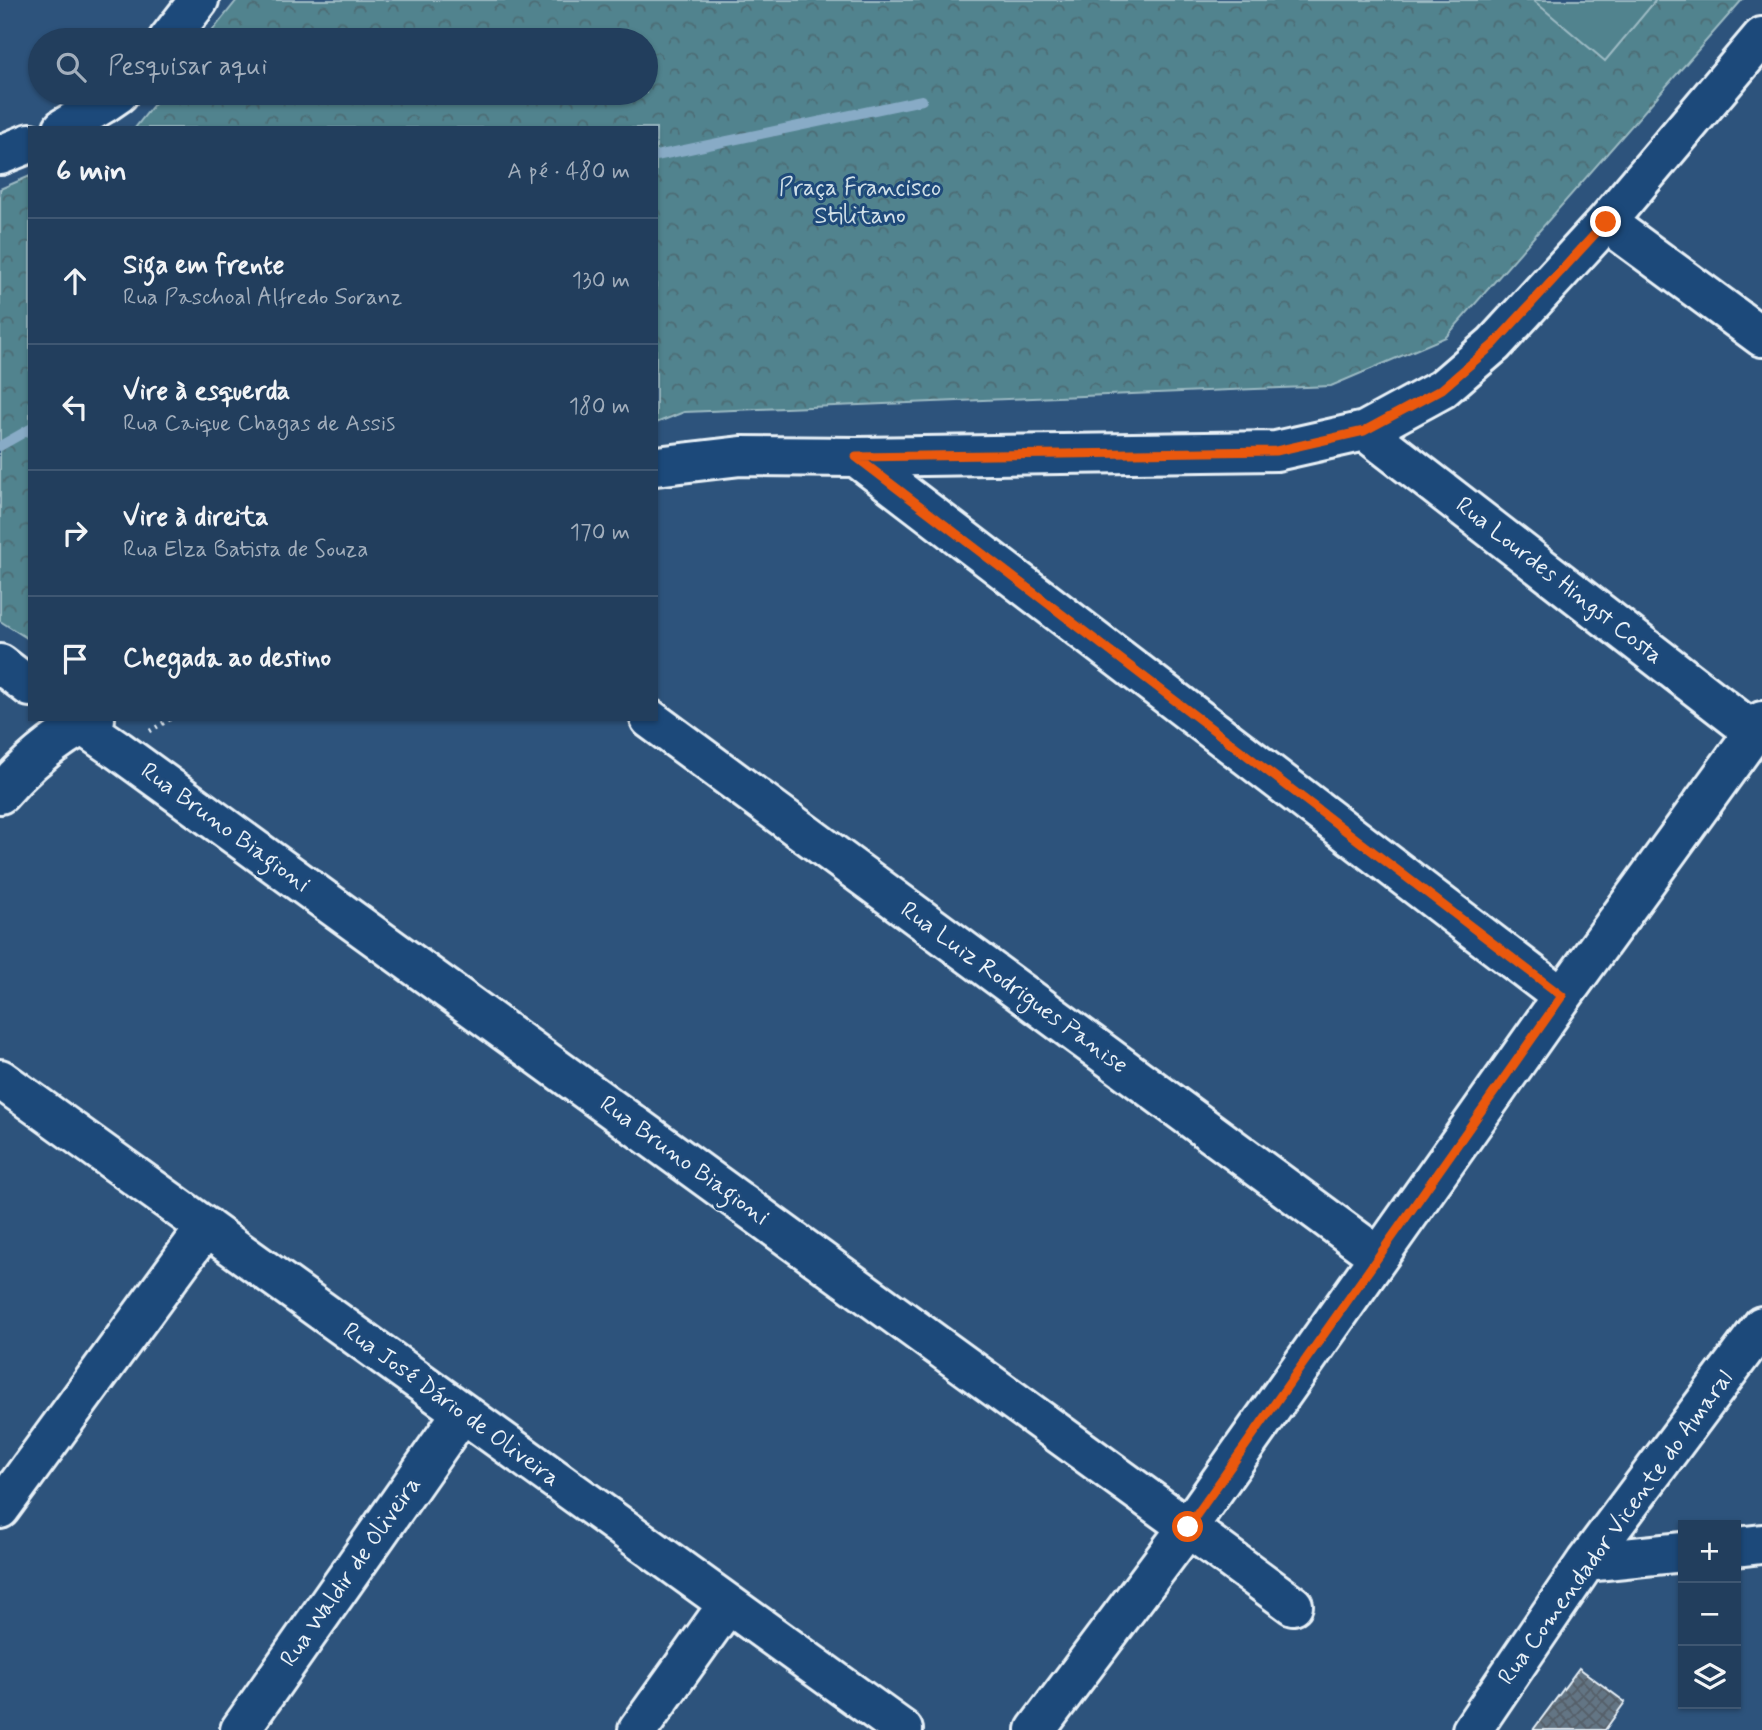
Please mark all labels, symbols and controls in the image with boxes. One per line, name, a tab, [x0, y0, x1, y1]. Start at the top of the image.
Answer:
search box	[28, 28, 658, 105]
icon: search	[52, 48, 90, 86]
text: Pesquisar aqui	[108, 50, 267, 84]
text: 6 min	[56, 152, 127, 191]
text: A pé · 480 m	[507, 157, 630, 187]
park label: Praça Francisco Stilitano	[779, 173, 941, 232]
route end	[1590, 206, 1621, 237]
text: Siga em frente	[123, 249, 284, 283]
icon: ahead	[56, 262, 94, 300]
text: 130 m	[572, 266, 630, 296]
text: Rua Paschoal Alfredo Soranz	[123, 283, 402, 313]
text: Vire à esquerda	[123, 375, 290, 409]
icon: left	[56, 388, 94, 426]
text: 180 m	[569, 392, 630, 422]
text: Rua Caique Chagas de Assis	[123, 409, 395, 439]
street label: Rua Lourdes Hingst Costa	[1449, 490, 1669, 672]
text: Vire à direita	[123, 501, 269, 535]
icon: right	[56, 514, 94, 552]
text: 170 m	[570, 518, 630, 548]
text: Rua Elza Batista de Souza	[123, 535, 369, 565]
icon: arrive	[56, 640, 94, 678]
text: Chegada ao destino	[123, 642, 331, 676]
street label: Rua Bruno Biagioni	[132, 756, 316, 902]
street label: Rua Luiz Rodrigues Panise	[893, 895, 1134, 1083]
street label: Rua Bruno Biagioni	[591, 1089, 775, 1235]
street label: Rua José Dário de Oliveira	[336, 1316, 566, 1494]
street label: Rua Comendador Vicente do Amaral	[1491, 1365, 1741, 1691]
street label: Rua Waldir de Oliveira	[274, 1471, 428, 1673]
route start	[1172, 1511, 1203, 1542]
map controls	[1678, 1520, 1741, 1709]
button: +	[1678, 1520, 1741, 1583]
button: −	[1678, 1583, 1741, 1646]
button: layers	[1678, 1646, 1741, 1709]

